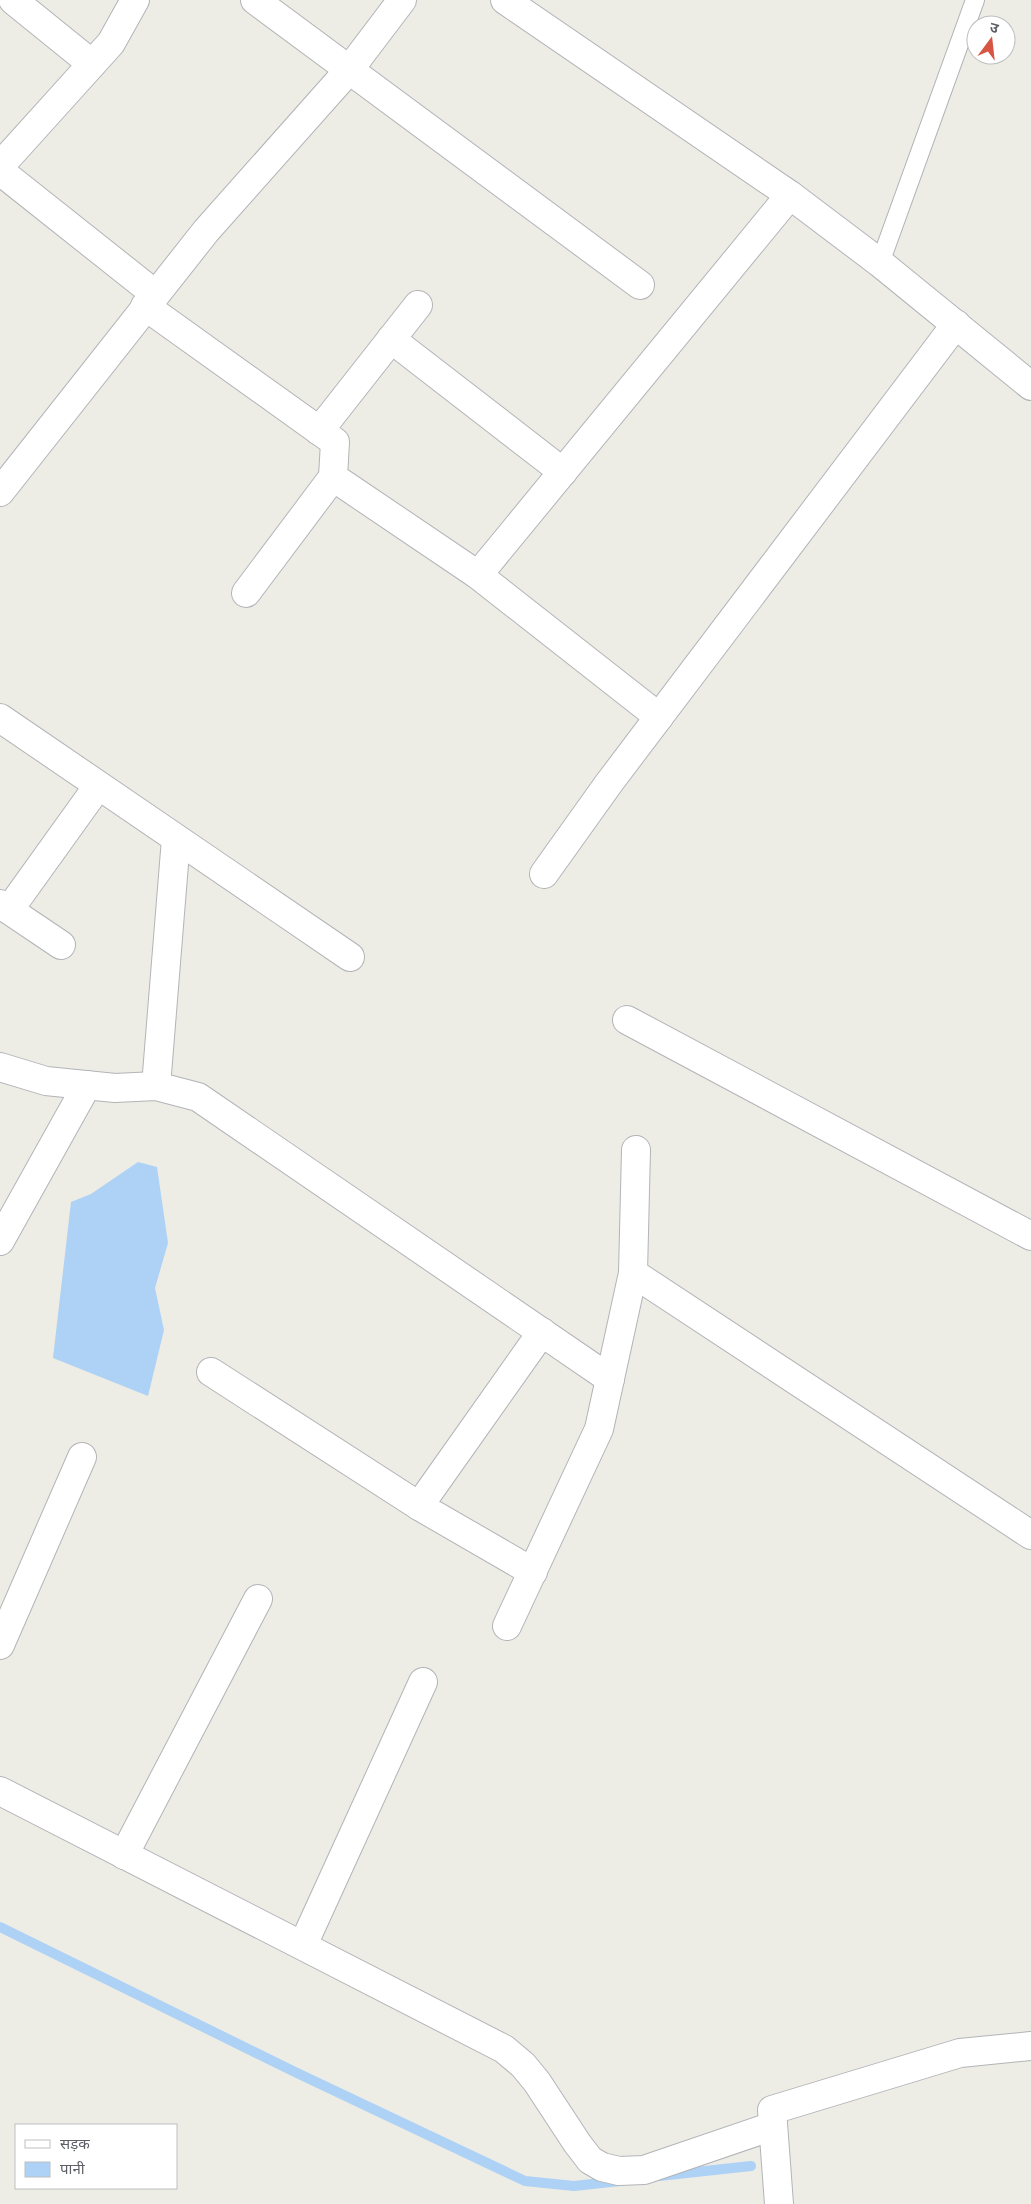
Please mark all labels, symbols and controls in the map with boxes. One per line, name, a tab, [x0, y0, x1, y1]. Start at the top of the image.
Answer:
north arrow	[966, 15, 1016, 65]
text: उ	[988, 18, 1001, 36]
legend	[15, 2124, 178, 2189]
text: सड़क	[60, 2134, 90, 2152]
text: पानी	[60, 2159, 86, 2177]

